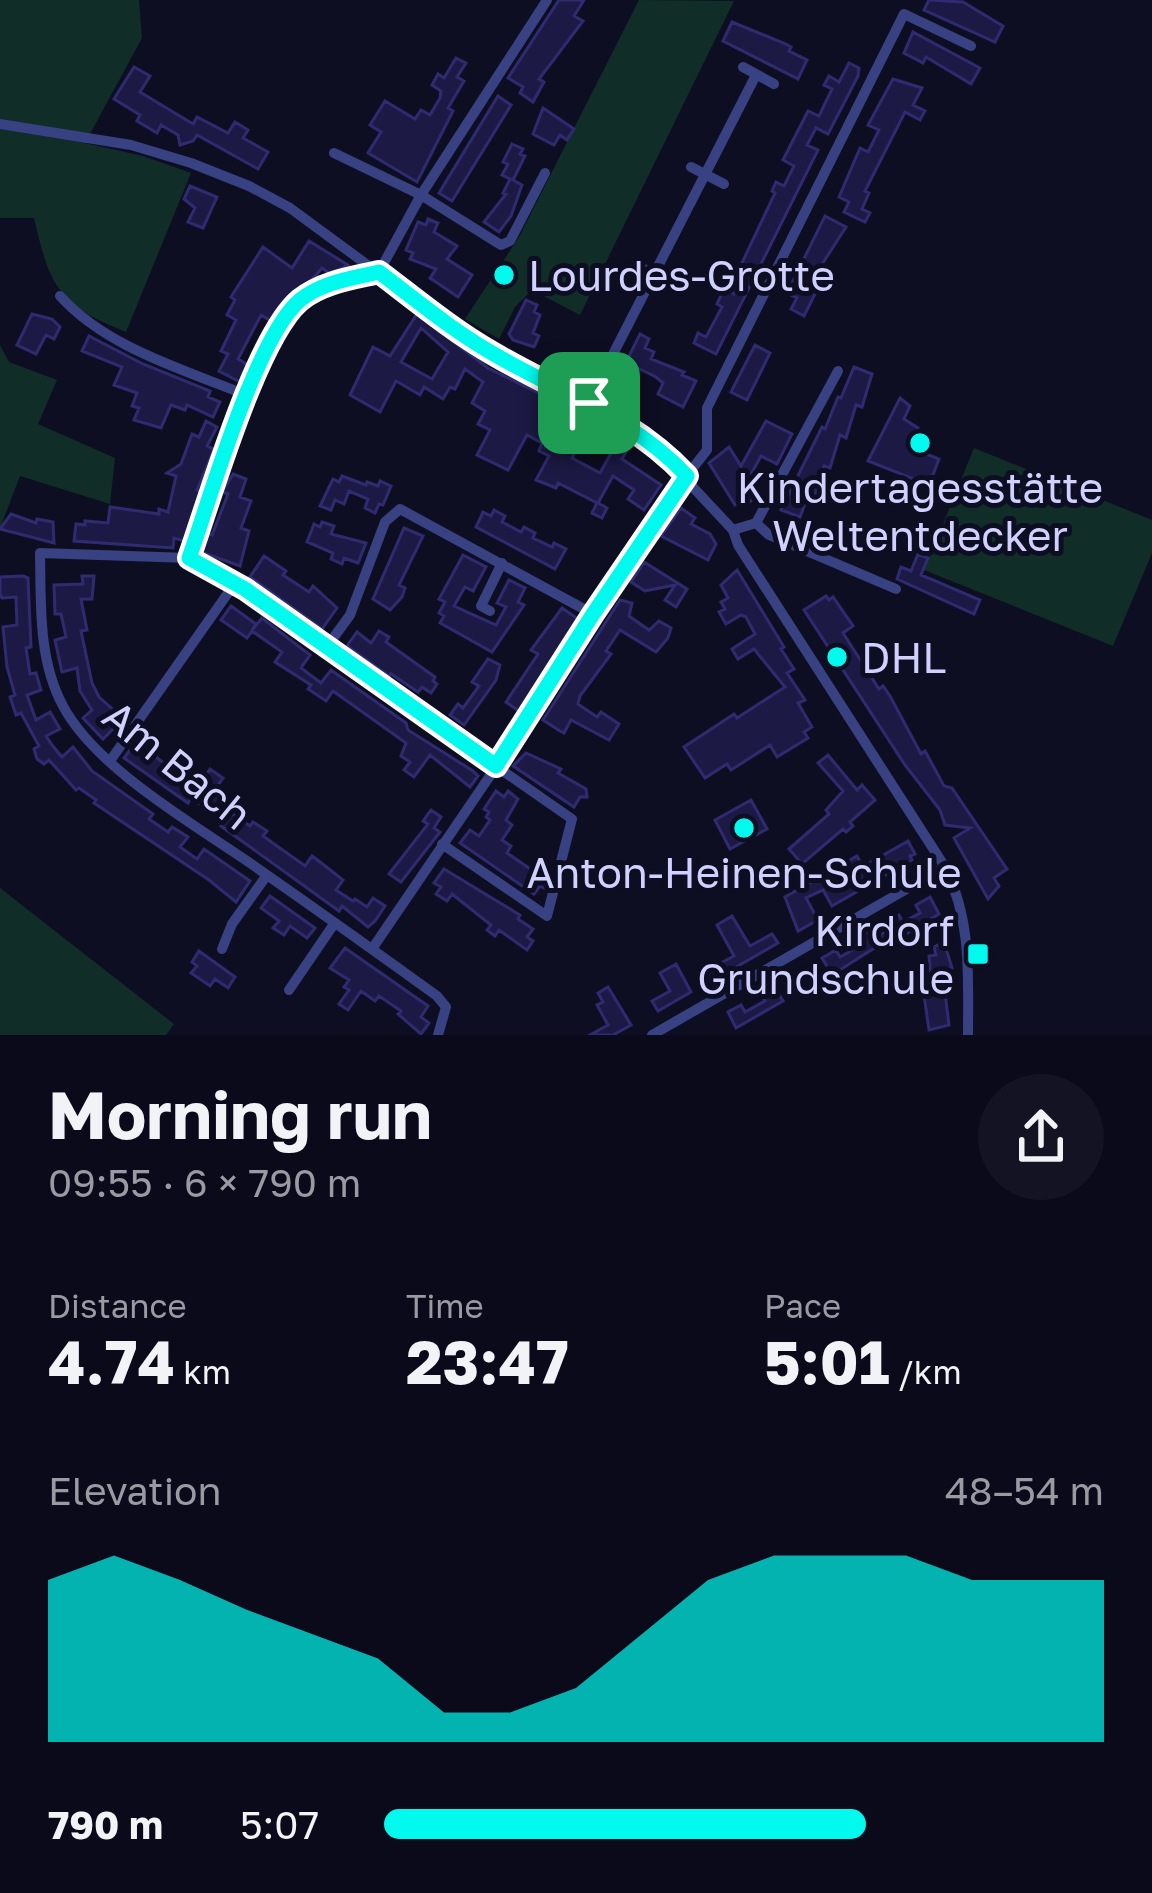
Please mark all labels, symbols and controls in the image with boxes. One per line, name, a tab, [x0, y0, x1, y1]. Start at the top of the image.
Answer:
place label: Lourdes-Grotte	[528, 250, 835, 300]
marker: Lourdes-Grotte	[491, 262, 517, 288]
pin	[538, 352, 640, 454]
icon: arrive	[556, 370, 622, 436]
marker: Kindertagesstätte Weltentdecker	[907, 430, 933, 456]
place label: Kindertagesstätte Weltentdecker	[737, 462, 1103, 560]
place label: DHL	[861, 632, 946, 682]
marker: DHL	[824, 644, 850, 670]
street label: Am Bach	[94, 689, 262, 839]
marker: Anton-Heinen-Schule	[731, 815, 757, 841]
place label: Anton-Heinen-Schule	[526, 847, 962, 897]
place label: Kirdorf Grundschule	[697, 905, 954, 1003]
marker: Kirdorf Grundschule	[965, 941, 991, 967]
text: Morning run	[48, 1074, 432, 1154]
button: share	[978, 1074, 1104, 1200]
text: 09:55 · 6 × 790 m	[48, 1159, 361, 1206]
text: Distance	[48, 1286, 187, 1325]
text: Time	[406, 1286, 484, 1325]
text: Pace	[764, 1286, 841, 1325]
text: 4.74	[48, 1325, 175, 1397]
text: 23:47	[406, 1325, 569, 1397]
text: 5:01	[764, 1325, 890, 1397]
text: km	[175, 1352, 231, 1391]
text: /km	[890, 1352, 962, 1391]
text: Elevation	[48, 1467, 221, 1514]
text: 48–54 m	[945, 1467, 1104, 1514]
text: 790 m	[48, 1801, 163, 1848]
text: 5:07	[240, 1801, 319, 1848]

